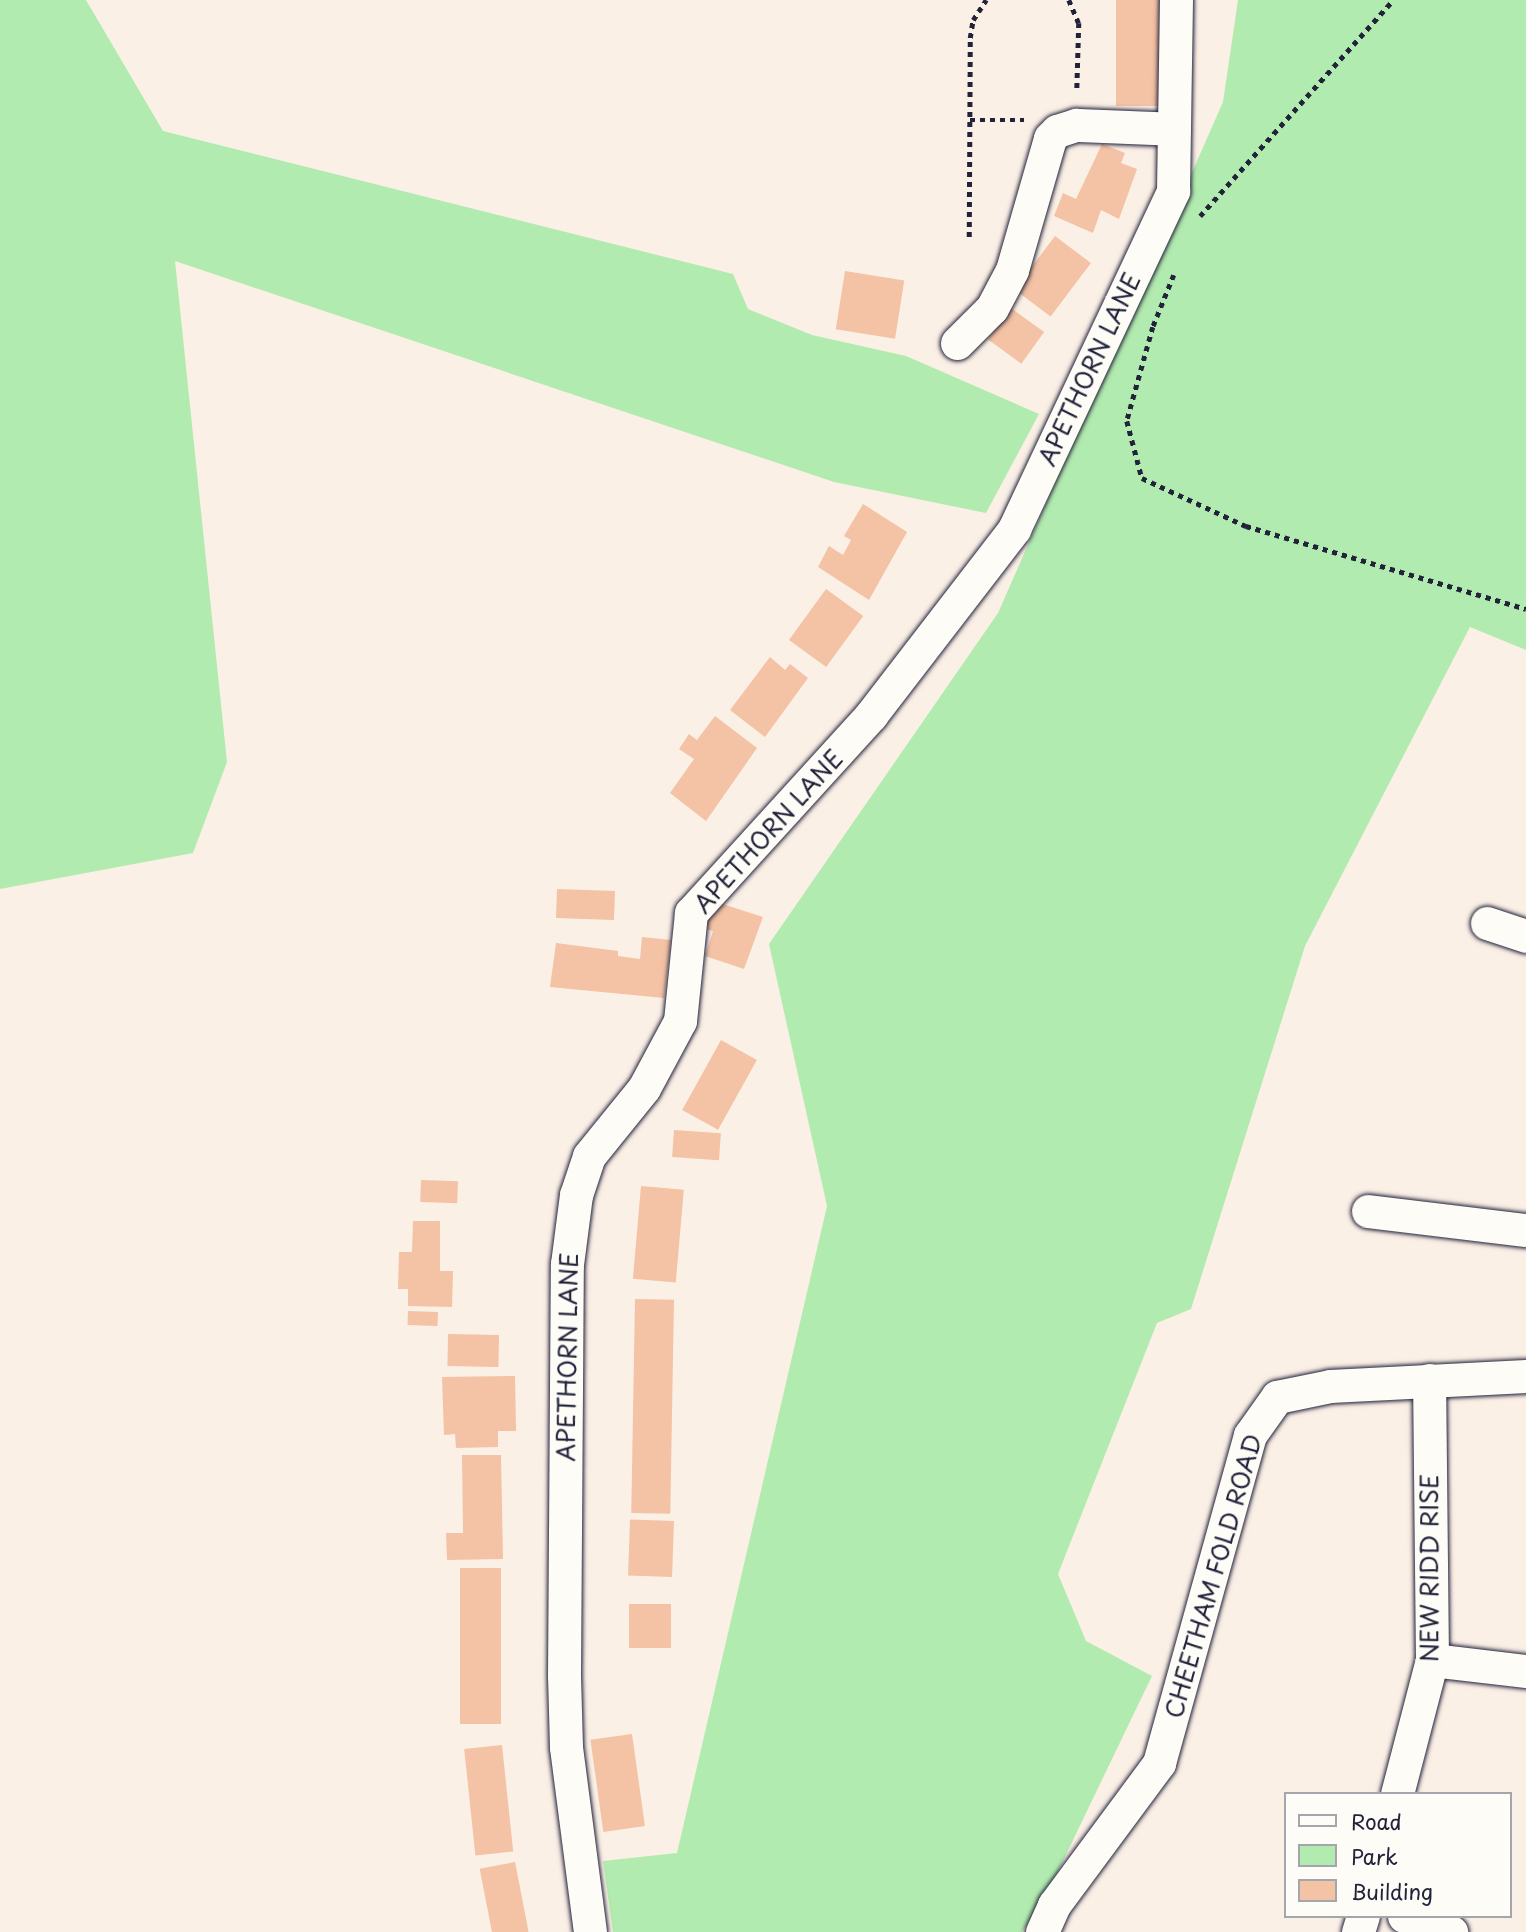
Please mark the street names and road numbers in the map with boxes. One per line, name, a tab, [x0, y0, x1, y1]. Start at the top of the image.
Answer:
street label: APETHORN LANE	[1031, 268, 1147, 470]
street label: APETHORN LANE	[687, 743, 849, 919]
street label: APETHORN LANE	[551, 1252, 583, 1462]
street label: CHEETHAM FOLD ROAD	[1158, 1429, 1268, 1723]
street label: NEW RIDD RISE	[1415, 1472, 1443, 1664]

